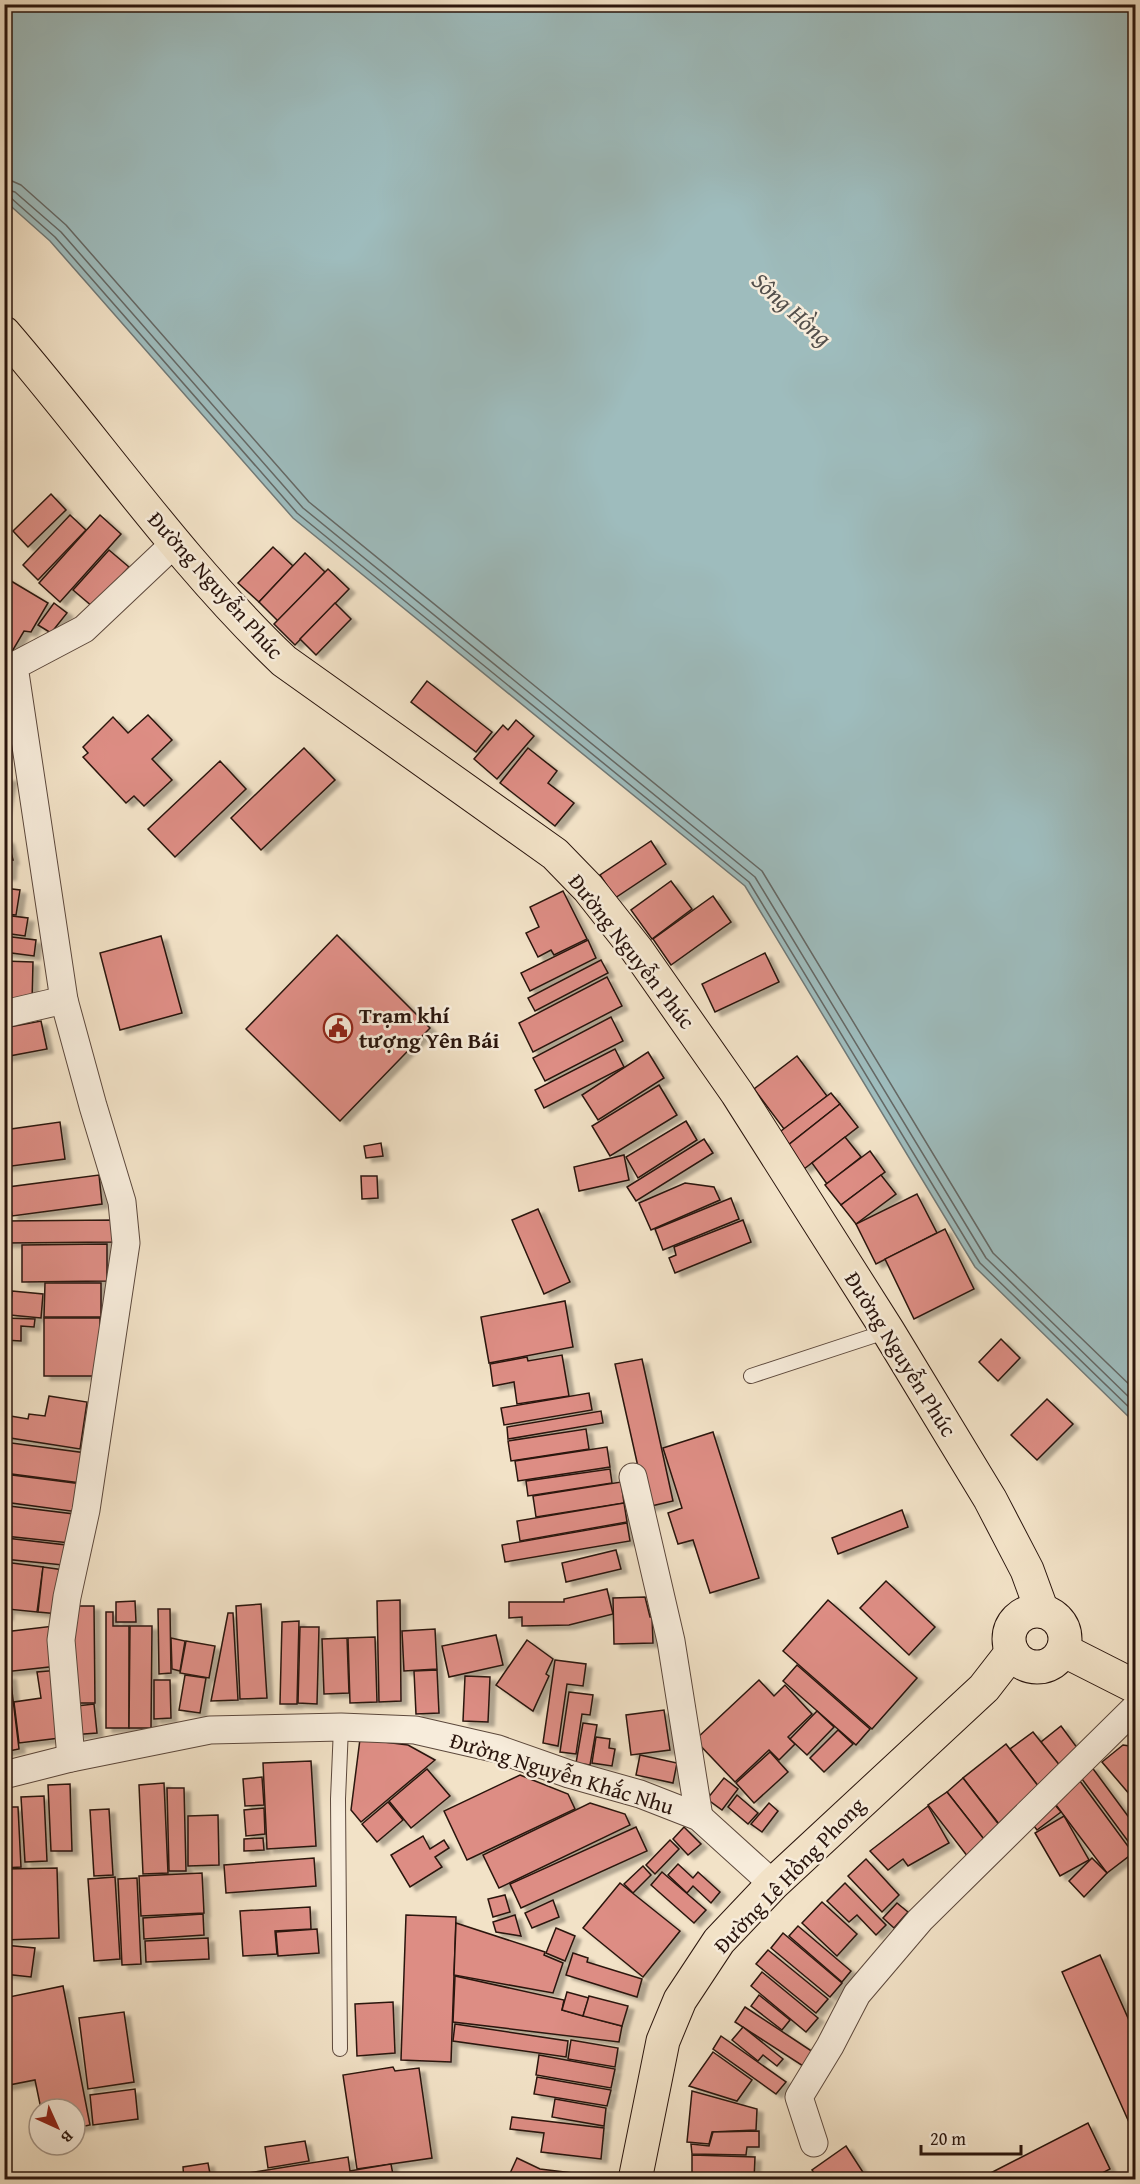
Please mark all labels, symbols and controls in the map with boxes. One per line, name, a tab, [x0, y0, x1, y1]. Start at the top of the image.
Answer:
water label: Sông Hồng	[744, 264, 840, 355]
street label: Đường Nguyễn Phúc	[141, 504, 291, 666]
street label: Đường Nguyễn Phúc	[561, 867, 703, 1036]
place label: Trạm khí tượng Yên Bái	[359, 999, 500, 1056]
public building icon: Trạm khí tượng Yên Bái	[322, 1012, 354, 1044]
street label: Đường Nguyễn Phúc	[837, 1265, 965, 1443]
street label: Đường Nguyễn Khắc Nhu	[446, 1724, 678, 1822]
street label: Đường Lê Hồng Phong	[706, 1790, 872, 1960]
north arrow	[27, 2097, 87, 2157]
scale bar	[921, 2118, 1022, 2156]
text: 20 m	[930, 2125, 966, 2152]
text: B	[56, 2126, 80, 2150]

